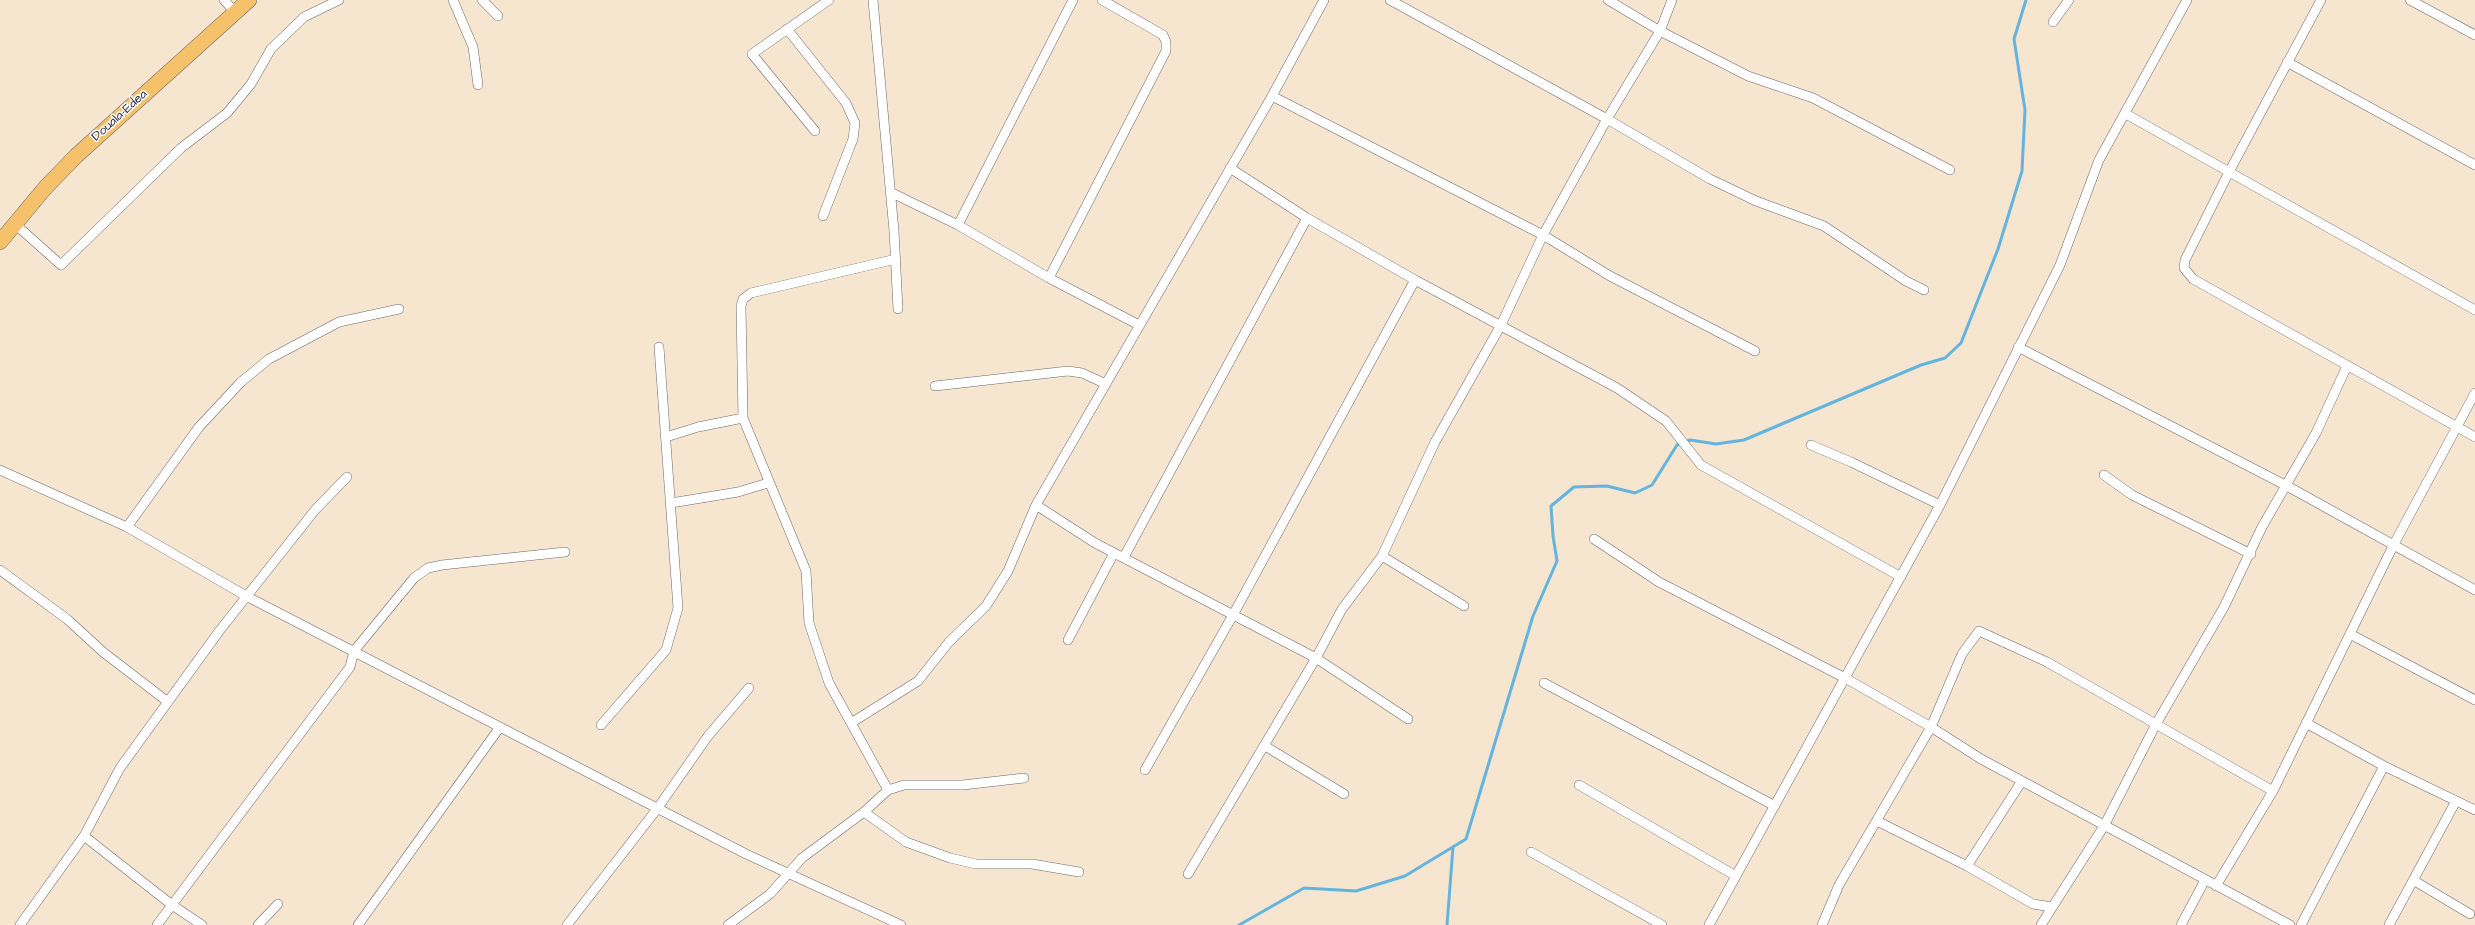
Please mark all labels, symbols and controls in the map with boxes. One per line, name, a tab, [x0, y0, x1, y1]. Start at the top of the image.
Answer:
street label: Douala-Edea	[89, 87, 151, 145]

